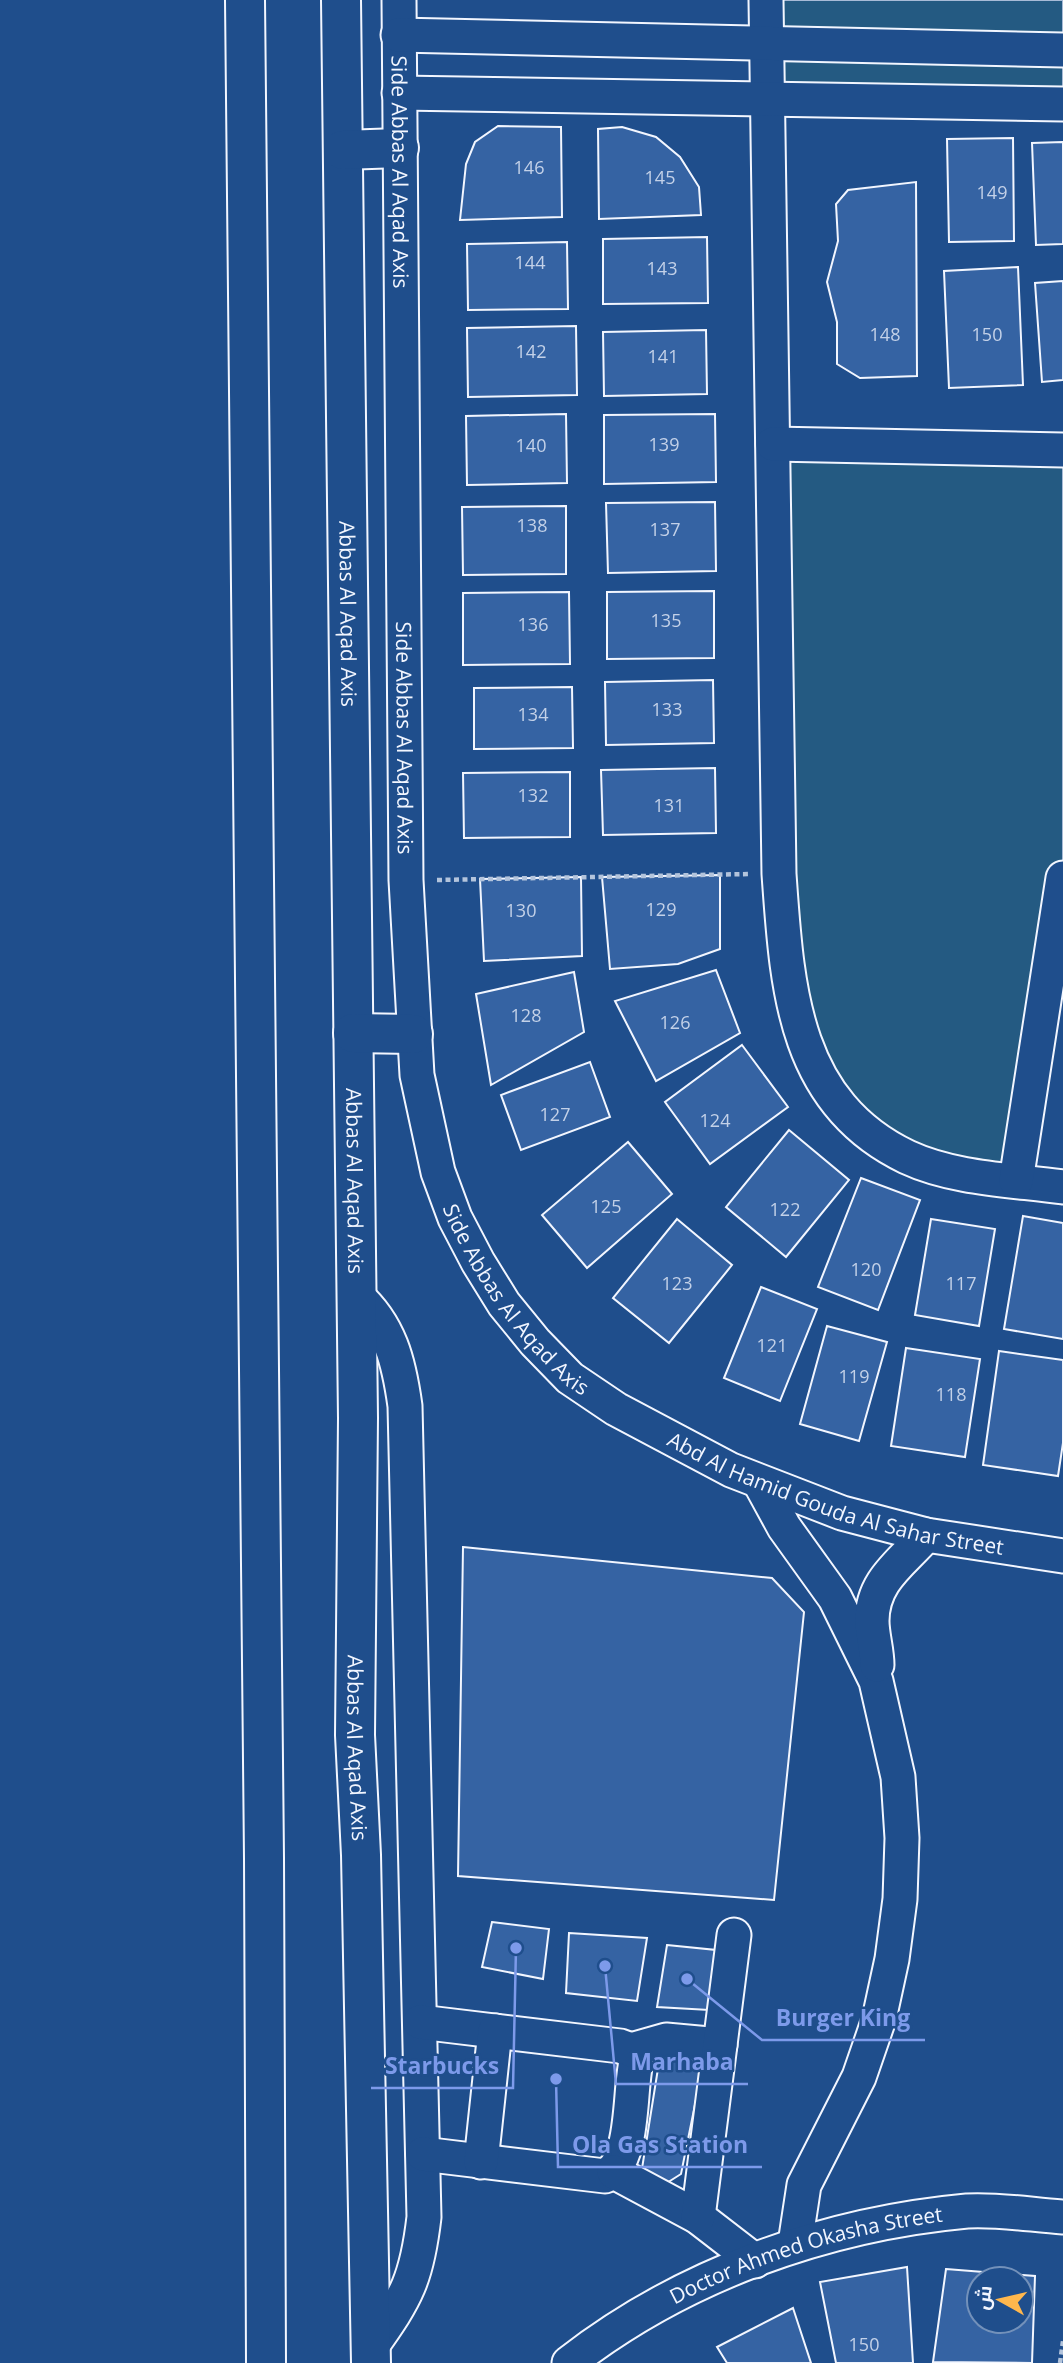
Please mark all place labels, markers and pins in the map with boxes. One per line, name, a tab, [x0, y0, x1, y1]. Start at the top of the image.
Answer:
callout: Burger King	[762, 1996, 925, 2040]
callout: Marhaba	[616, 2040, 748, 2084]
callout: Starbucks	[371, 2044, 513, 2088]
callout: Ola Gas Station	[558, 2123, 762, 2167]

